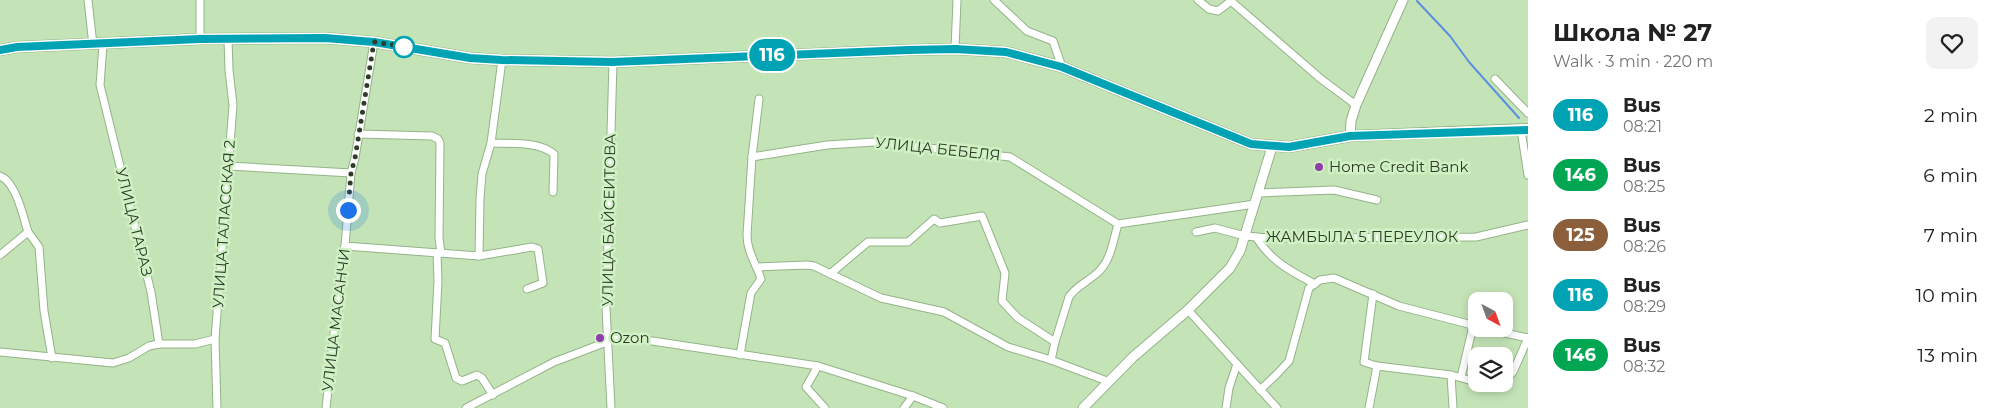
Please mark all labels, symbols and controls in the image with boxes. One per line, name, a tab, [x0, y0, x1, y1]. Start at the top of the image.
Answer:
button: heart	[1926, 17, 1978, 69]
text: Школа № 27	[1553, 18, 1712, 47]
unlabelled marker	[393, 36, 415, 58]
line badge: 116	[743, 39, 801, 71]
text: 116	[759, 44, 785, 66]
text: Walk · 3 min · 220 m	[1553, 52, 1713, 71]
text: Bus	[1623, 94, 1661, 117]
text: 116	[1568, 104, 1593, 126]
text: 2 min	[1924, 104, 1978, 127]
text: 08:21	[1623, 117, 1662, 136]
street label: УЛИЦА БЕБЕЛЯ	[875, 132, 1001, 165]
street label: УЛИЦА БАЙСЕИТОВА	[597, 134, 620, 306]
street label: УЛИЦА ТАЛАССКАЯ 2	[208, 139, 239, 309]
text: Bus	[1623, 154, 1661, 177]
place label: Home Credit Bank	[1329, 157, 1468, 176]
marker: Home Credit Bank	[1313, 161, 1325, 173]
text: 146	[1565, 164, 1596, 186]
text: 6 min	[1923, 164, 1978, 187]
street label: УЛИЦА ТАРАЗ	[112, 166, 157, 278]
text: 08:25	[1623, 177, 1665, 196]
your location	[336, 198, 361, 223]
text: Bus	[1623, 214, 1661, 237]
text: 125	[1566, 224, 1595, 246]
text: 7 min	[1924, 224, 1978, 247]
street label: ЖАМБЫЛА 5 ПЕРЕУЛОК	[1266, 227, 1459, 246]
text: 08:26	[1623, 237, 1666, 256]
street label: УЛИЦА МАСАНЧИ	[317, 247, 354, 393]
text: Bus	[1623, 274, 1661, 297]
text: 116	[1568, 284, 1593, 306]
text: 10 min	[1915, 284, 1978, 307]
north arrow	[1468, 292, 1512, 338]
map controls	[1468, 292, 1513, 392]
text: 08:29	[1623, 297, 1666, 316]
place label: Ozon	[610, 328, 650, 347]
marker: Ozon	[594, 332, 606, 344]
text: Bus	[1623, 334, 1661, 357]
text: 146	[1565, 344, 1596, 366]
text: 13 min	[1917, 344, 1978, 367]
button: layers	[1468, 347, 1513, 392]
text: 08:32	[1623, 357, 1665, 376]

